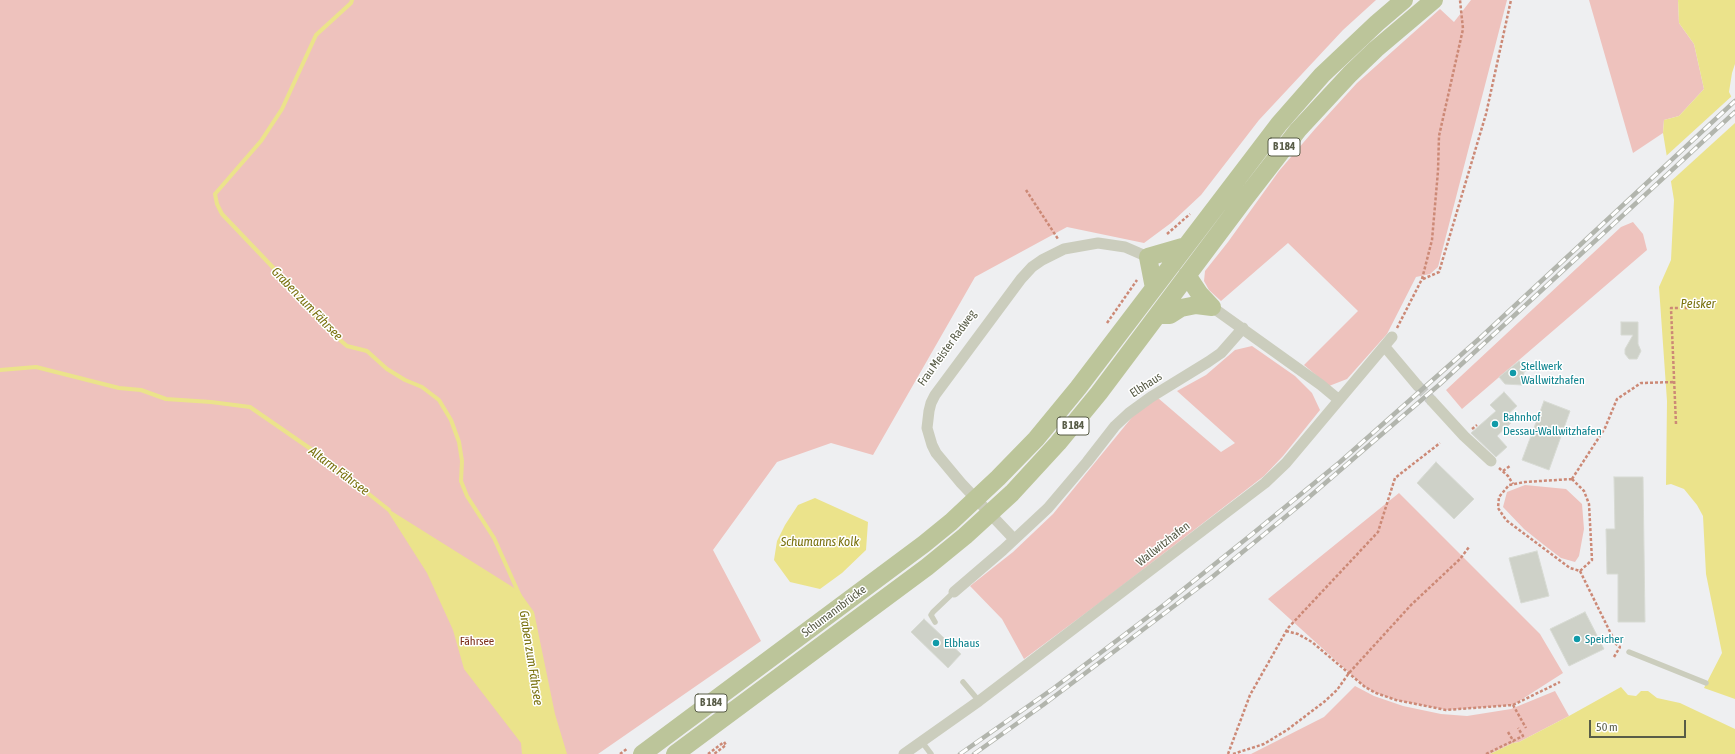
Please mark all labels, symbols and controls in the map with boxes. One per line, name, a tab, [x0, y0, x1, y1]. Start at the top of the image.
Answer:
road number: B 184	[1268, 138, 1300, 156]
water label: Graben zum Fährsee	[268, 264, 346, 344]
water label: Peisker	[1681, 296, 1715, 312]
street label: Frau Meister Radweg	[915, 307, 979, 389]
place label: Stellwerk Wallwitzhafen	[1521, 359, 1585, 387]
marker: Stellwerk Wallwitzhafen	[1508, 368, 1518, 378]
street label: Elbhaus	[1127, 369, 1165, 401]
place label: Bahnhof Dessau-Wallwitzhafen	[1503, 410, 1602, 438]
road number: B 184	[1057, 417, 1089, 435]
marker: Bahnhof Dessau-Wallwitzhafen	[1490, 419, 1500, 429]
water label: Altarm Fährsee	[306, 443, 372, 499]
street label: Wallwitzhafen	[1133, 519, 1193, 569]
water label: Schumanns Kolk	[781, 534, 859, 550]
street label: Schumannbrücke	[799, 582, 869, 640]
water label: Graben zum Fährsee	[516, 609, 546, 707]
place label: Speicher	[1585, 632, 1623, 646]
park label: Fährsee	[460, 634, 494, 648]
marker: Speicher	[1572, 634, 1582, 644]
place label: Elbhaus	[944, 636, 979, 650]
marker: Elbhaus	[931, 638, 941, 648]
road number: B 184	[695, 694, 727, 712]
scale bar	[1591, 712, 1688, 738]
text: 50 m	[1596, 720, 1618, 734]

